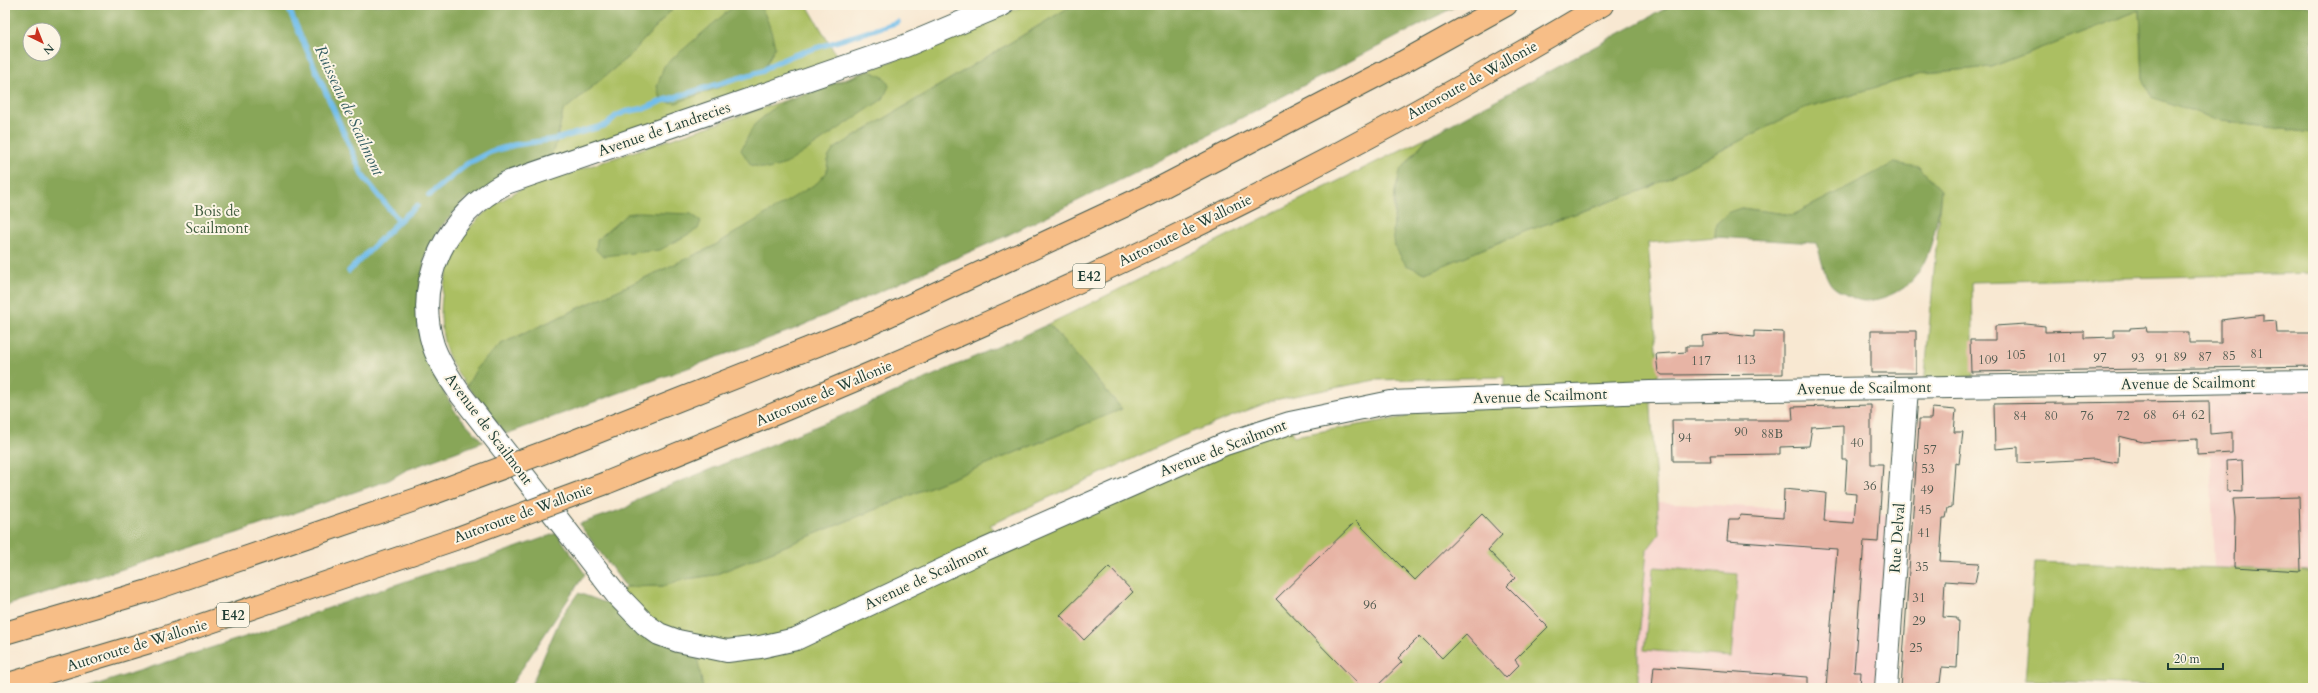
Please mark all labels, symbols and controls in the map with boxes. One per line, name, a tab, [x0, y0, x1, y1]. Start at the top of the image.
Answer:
north arrow	[22, 22, 62, 62]
street label: Autoroute de Wallonie	[1403, 36, 1541, 124]
text: N	[40, 40, 57, 58]
water label: Ruisseau de Scailmont	[309, 42, 389, 180]
street label: Avenue de Landrecies	[595, 97, 733, 161]
street label: Autoroute de Wallonie	[1115, 189, 1255, 271]
park label: Bois de Scailmont	[186, 201, 249, 238]
road number: E42	[1073, 264, 1105, 288]
house number: 81	[2250, 345, 2264, 363]
house number: 105	[2006, 346, 2026, 364]
house number: 85	[2222, 347, 2236, 365]
house number: 89	[2173, 348, 2187, 366]
house number: 87	[2198, 348, 2212, 366]
house number: 101	[2047, 349, 2067, 367]
house number: 97	[2093, 349, 2107, 367]
house number: 93	[2131, 349, 2145, 367]
house number: 91	[2155, 349, 2169, 367]
house number: 113	[1736, 351, 1756, 369]
house number: 109	[1978, 351, 1998, 369]
house number: 117	[1691, 352, 1711, 370]
street label: Autoroute de Wallonie	[753, 355, 895, 431]
street label: Avenue de Scailmont	[441, 369, 538, 489]
street label: Avenue de Scailmont	[2121, 372, 2256, 394]
street label: Avenue de Scailmont	[1797, 377, 1932, 399]
street label: Avenue de Scailmont	[1472, 384, 1608, 408]
house number: 68	[2143, 406, 2157, 424]
house number: 64	[2172, 406, 2186, 424]
house number: 62	[2191, 406, 2205, 424]
house number: 84	[2013, 407, 2027, 425]
house number: 80	[2044, 407, 2058, 425]
house number: 76	[2080, 407, 2094, 425]
house number: 72	[2116, 407, 2130, 425]
street label: Avenue de Scailmont	[1157, 414, 1290, 481]
house number: 90	[1734, 423, 1748, 441]
house number: 88B	[1761, 425, 1783, 443]
house number: 94	[1678, 429, 1692, 447]
house number: 40	[1850, 434, 1864, 452]
house number: 57	[1923, 441, 1937, 459]
house number: 53	[1921, 460, 1935, 478]
house number: 36	[1863, 477, 1877, 495]
street label: Autoroute de Wallonie	[451, 479, 595, 547]
house number: 49	[1920, 481, 1934, 499]
house number: 45	[1918, 501, 1932, 519]
street label: Rue Delval	[1885, 502, 1909, 574]
house number: 41	[1917, 524, 1931, 542]
street label: Avenue de Scailmont	[861, 539, 991, 614]
house number: 35	[1915, 558, 1929, 576]
house number: 31	[1912, 589, 1926, 607]
house number: 96	[1363, 596, 1377, 614]
road number: E42	[217, 603, 249, 627]
house number: 29	[1912, 612, 1926, 630]
street label: Autoroute de Wallonie	[64, 614, 210, 676]
house number: 25	[1909, 639, 1923, 657]
scale bar	[2168, 645, 2223, 671]
text: 20 m	[2174, 651, 2201, 667]

